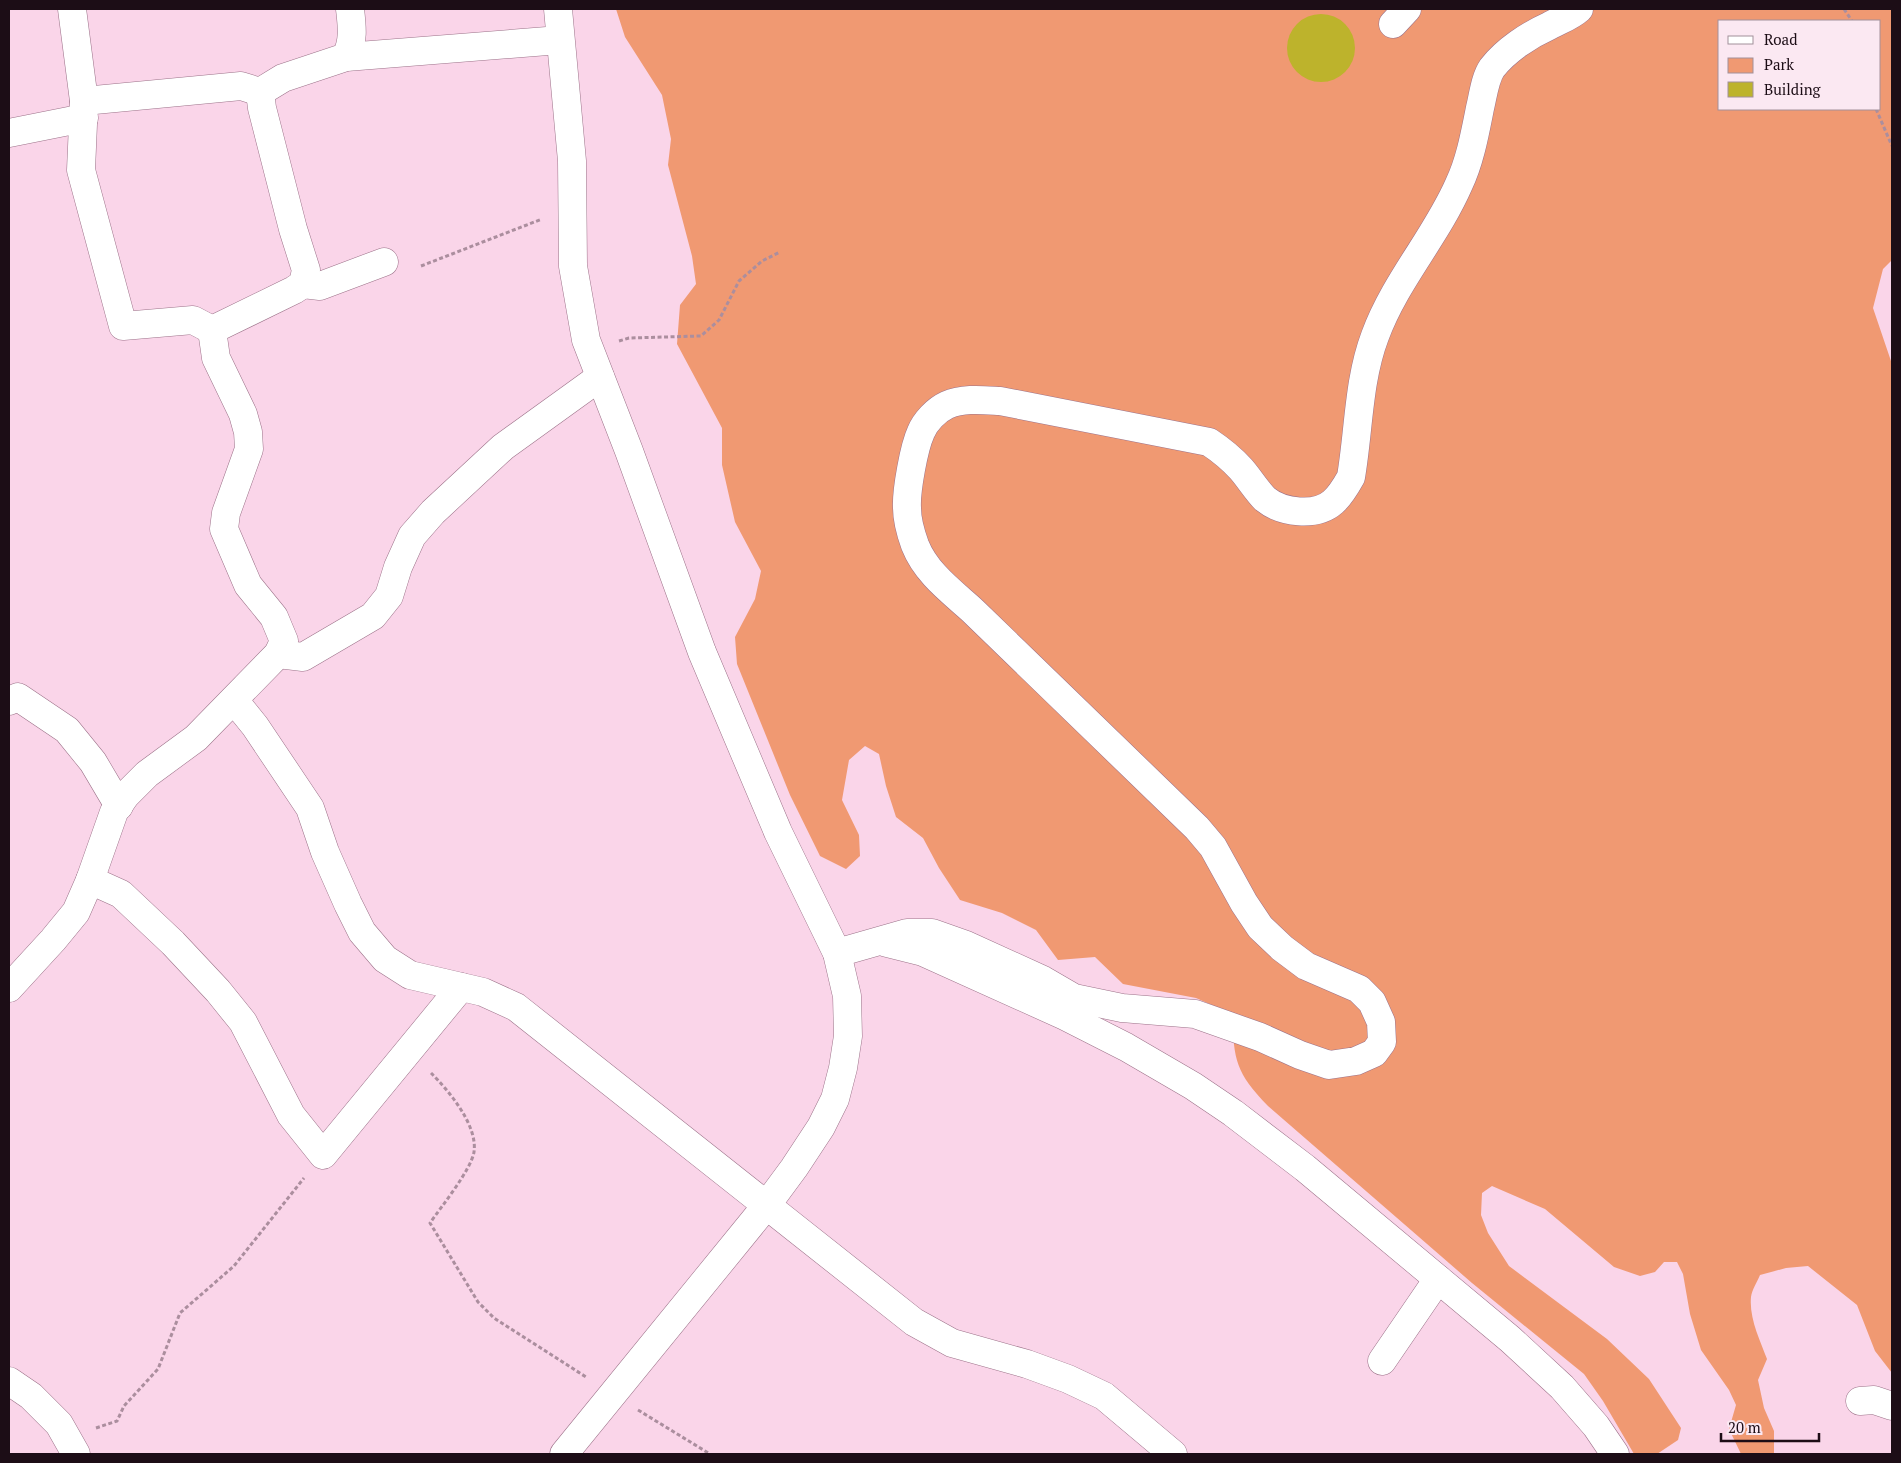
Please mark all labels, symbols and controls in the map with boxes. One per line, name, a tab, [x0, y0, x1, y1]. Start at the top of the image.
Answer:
legend	[1718, 20, 1881, 110]
text: Road	[1764, 29, 1797, 49]
text: Park	[1764, 54, 1794, 74]
text: Building	[1764, 79, 1822, 99]
scale bar	[1721, 1410, 1818, 1442]
text: 20 m	[1728, 1417, 1761, 1437]

